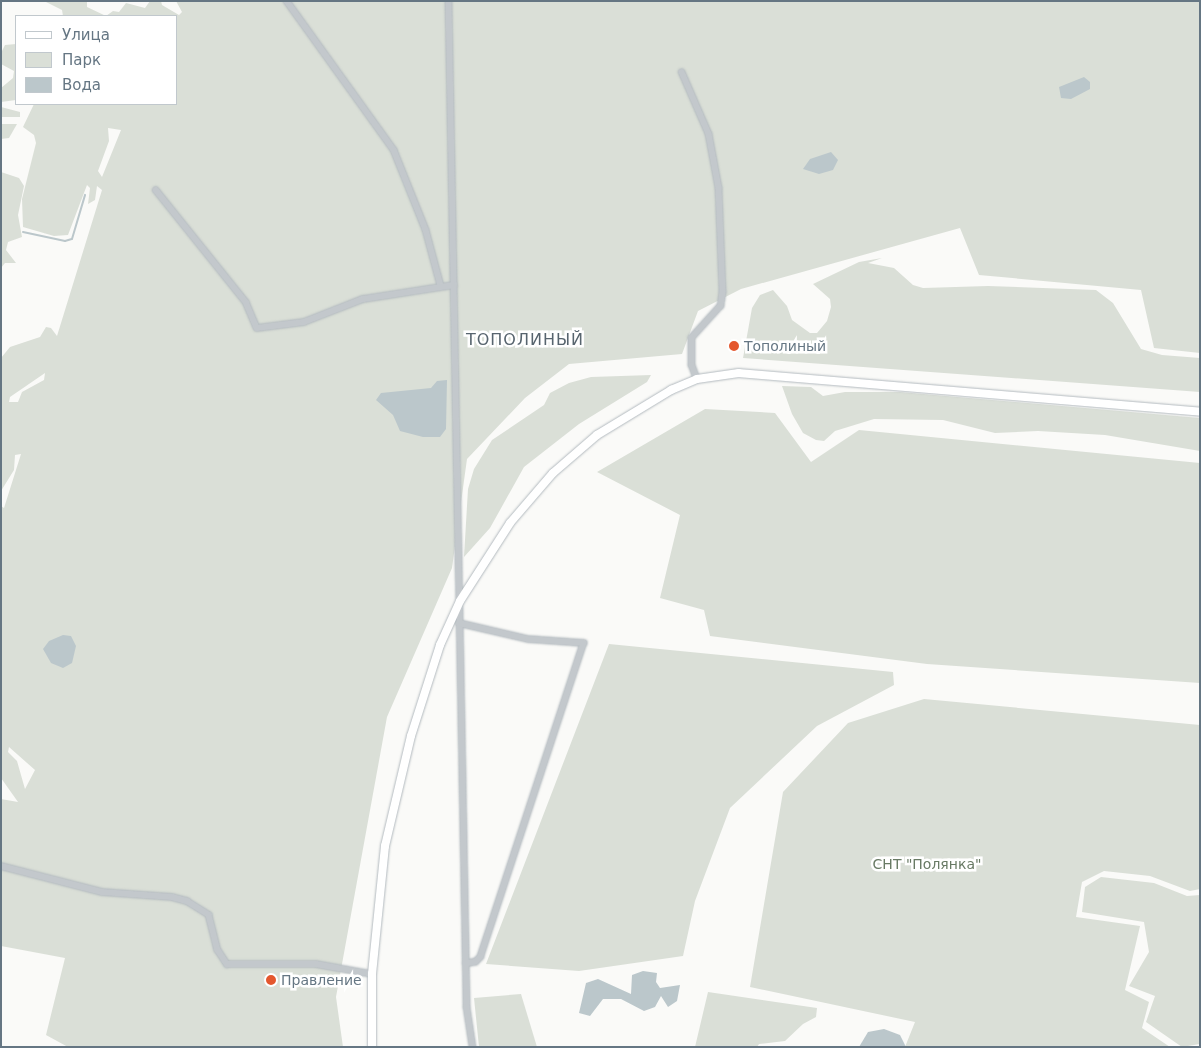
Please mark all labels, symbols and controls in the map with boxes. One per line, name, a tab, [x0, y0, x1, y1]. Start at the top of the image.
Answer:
legend	[15, 15, 178, 105]
text: Улица	[62, 26, 110, 44]
text: Парк	[62, 51, 101, 69]
text: Вода	[62, 76, 101, 94]
district label: ТОПОЛИНЫЙ	[465, 330, 585, 350]
place label: Тополиный	[744, 338, 826, 354]
marker: Тополиный	[728, 340, 740, 352]
park label: СНТ "Полянка"	[873, 856, 981, 872]
place label: Правление	[281, 972, 362, 988]
marker: Правление	[265, 974, 277, 986]

